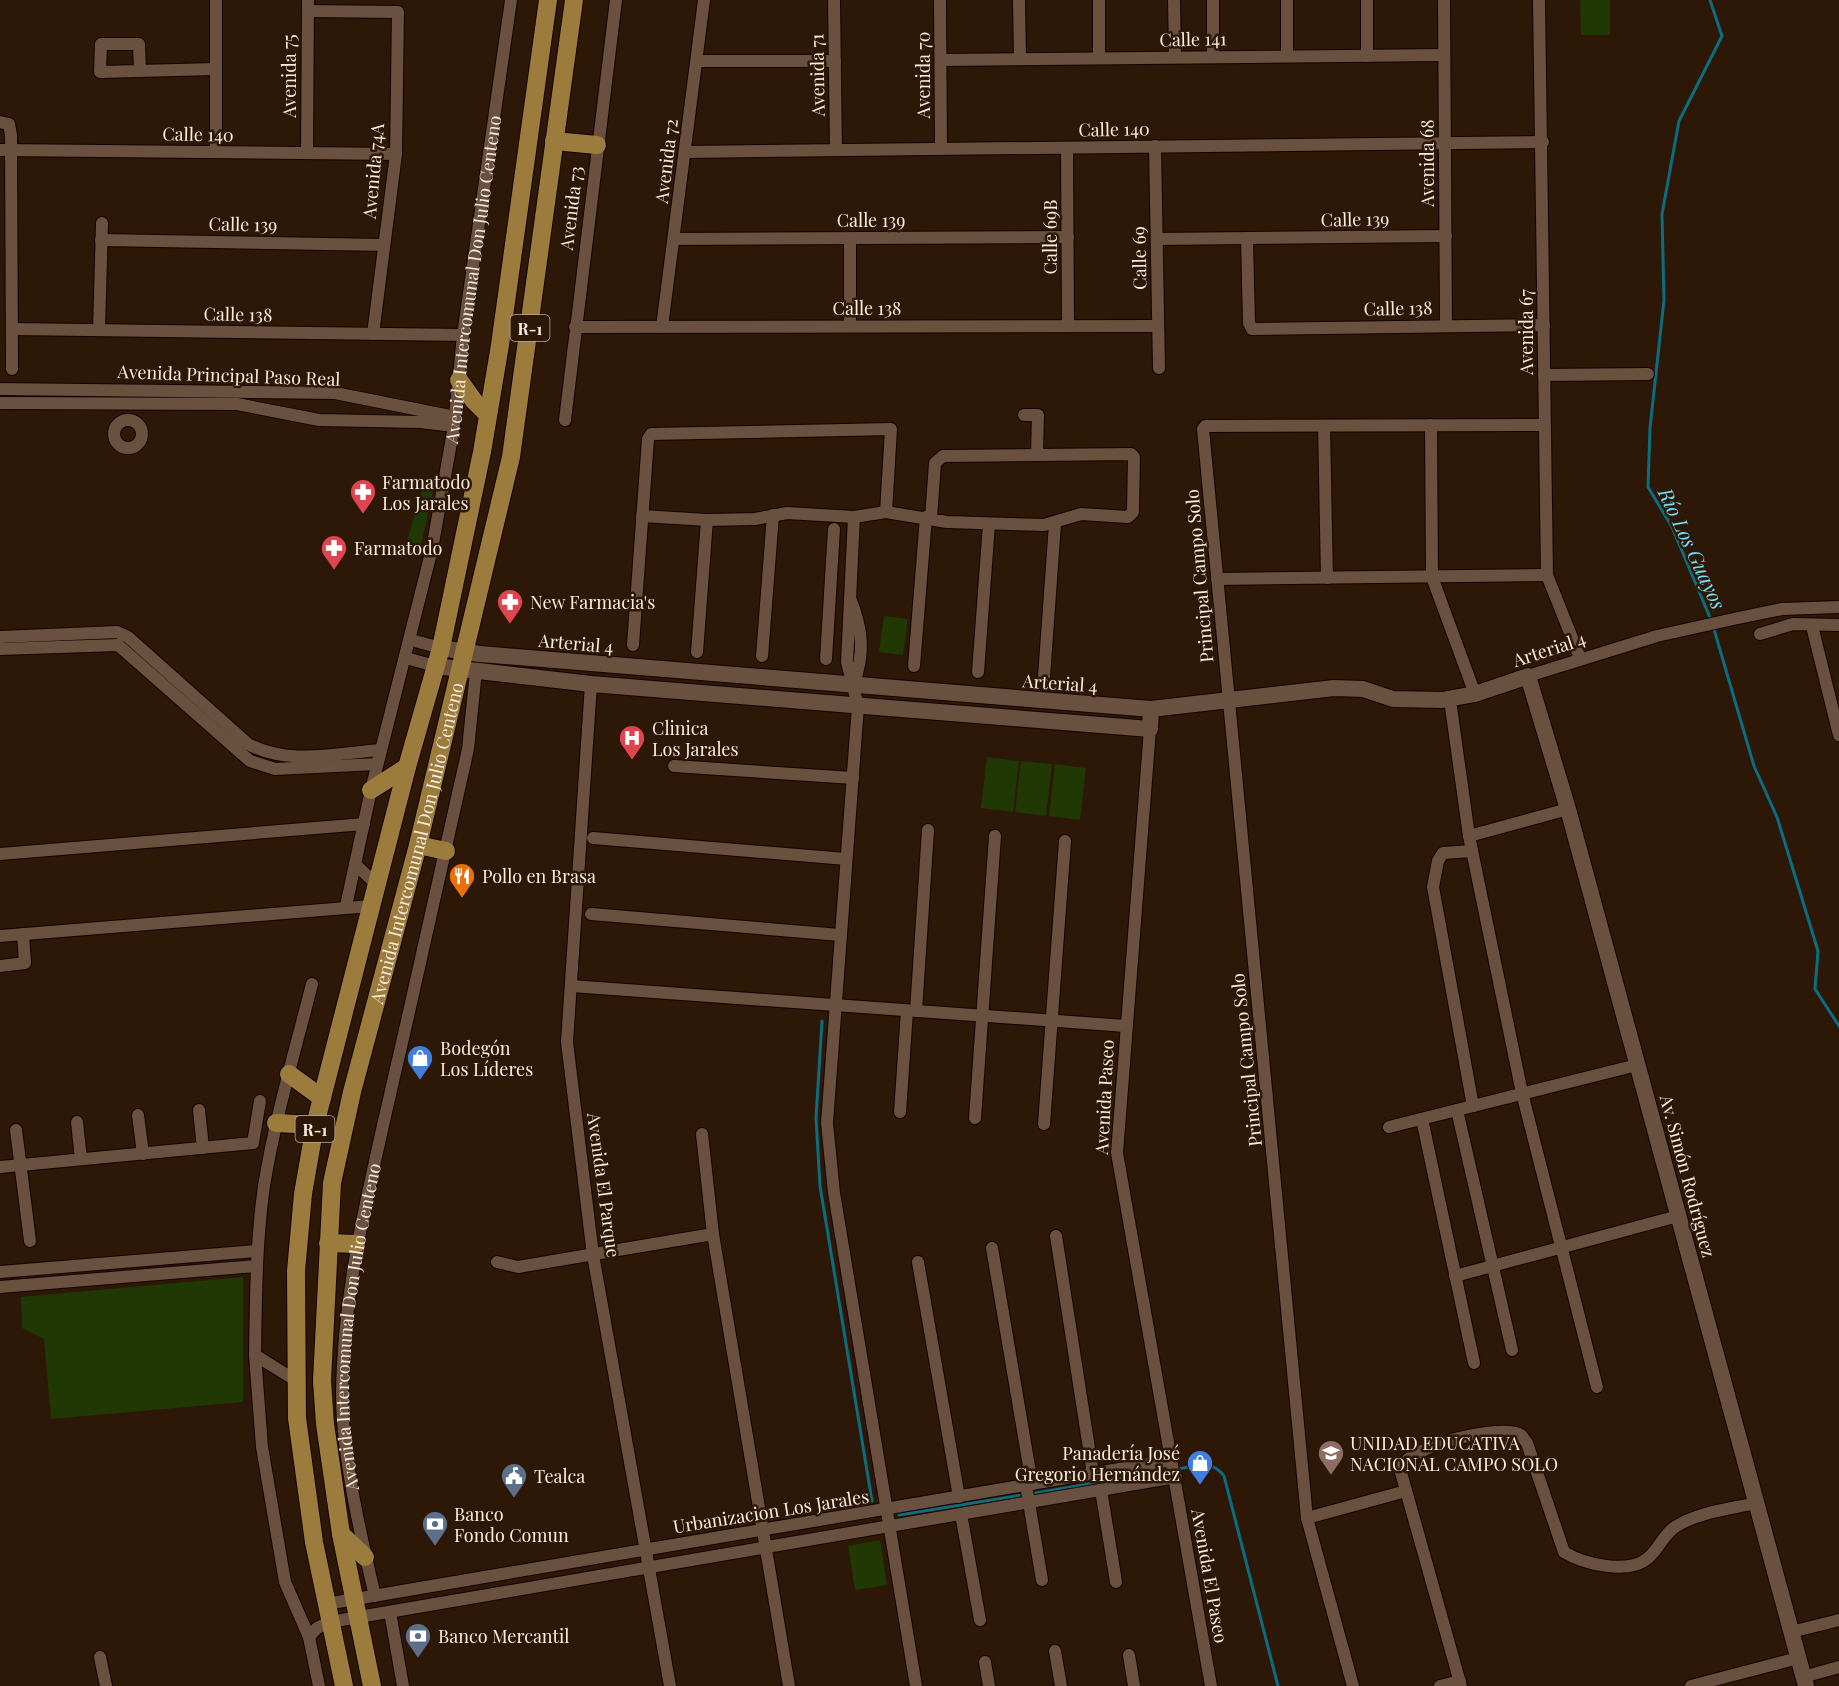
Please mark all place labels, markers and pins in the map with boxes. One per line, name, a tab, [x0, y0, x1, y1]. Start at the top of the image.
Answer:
place label: Farmatodo Los Jarales	[382, 470, 471, 515]
pharmacy icon: Farmatodo Los Jarales	[348, 477, 378, 515]
pharmacy icon: Farmatodo	[319, 533, 349, 571]
place label: Farmatodo	[354, 536, 443, 560]
pharmacy icon: New Farmacia's	[495, 587, 525, 625]
place label: New Farmacia's	[530, 590, 655, 614]
place label: Clinica Los Jarales	[652, 716, 739, 761]
hospital icon: Clinica Los Jarales	[617, 723, 647, 761]
restaurant icon: Pollo en Brasa	[447, 861, 477, 899]
place label: Pollo en Brasa	[482, 864, 596, 888]
place label: Bodegón Los Líderes	[440, 1036, 533, 1081]
shop icon: Bodegón Los Líderes	[405, 1043, 435, 1081]
place label: UNIDAD EDUCATIVA NACIONAL CAMPO SOLO	[1350, 1431, 1558, 1476]
school or university icon: UNIDAD EDUCATIVA NACIONAL CAMPO SOLO	[1316, 1438, 1346, 1476]
place label: Panadería José Gregorio Hernández	[1015, 1441, 1180, 1486]
shop icon: Panadería José Gregorio Hernández	[1185, 1448, 1215, 1486]
public building icon: Tealca	[499, 1461, 529, 1499]
place label: Tealca	[534, 1464, 585, 1488]
place label: Banco Fondo Comun	[454, 1502, 569, 1547]
bank icon: Banco Fondo Comun	[420, 1509, 450, 1547]
bank icon: Banco Mercantil	[403, 1621, 433, 1659]
place label: Banco Mercantil	[438, 1624, 569, 1648]

